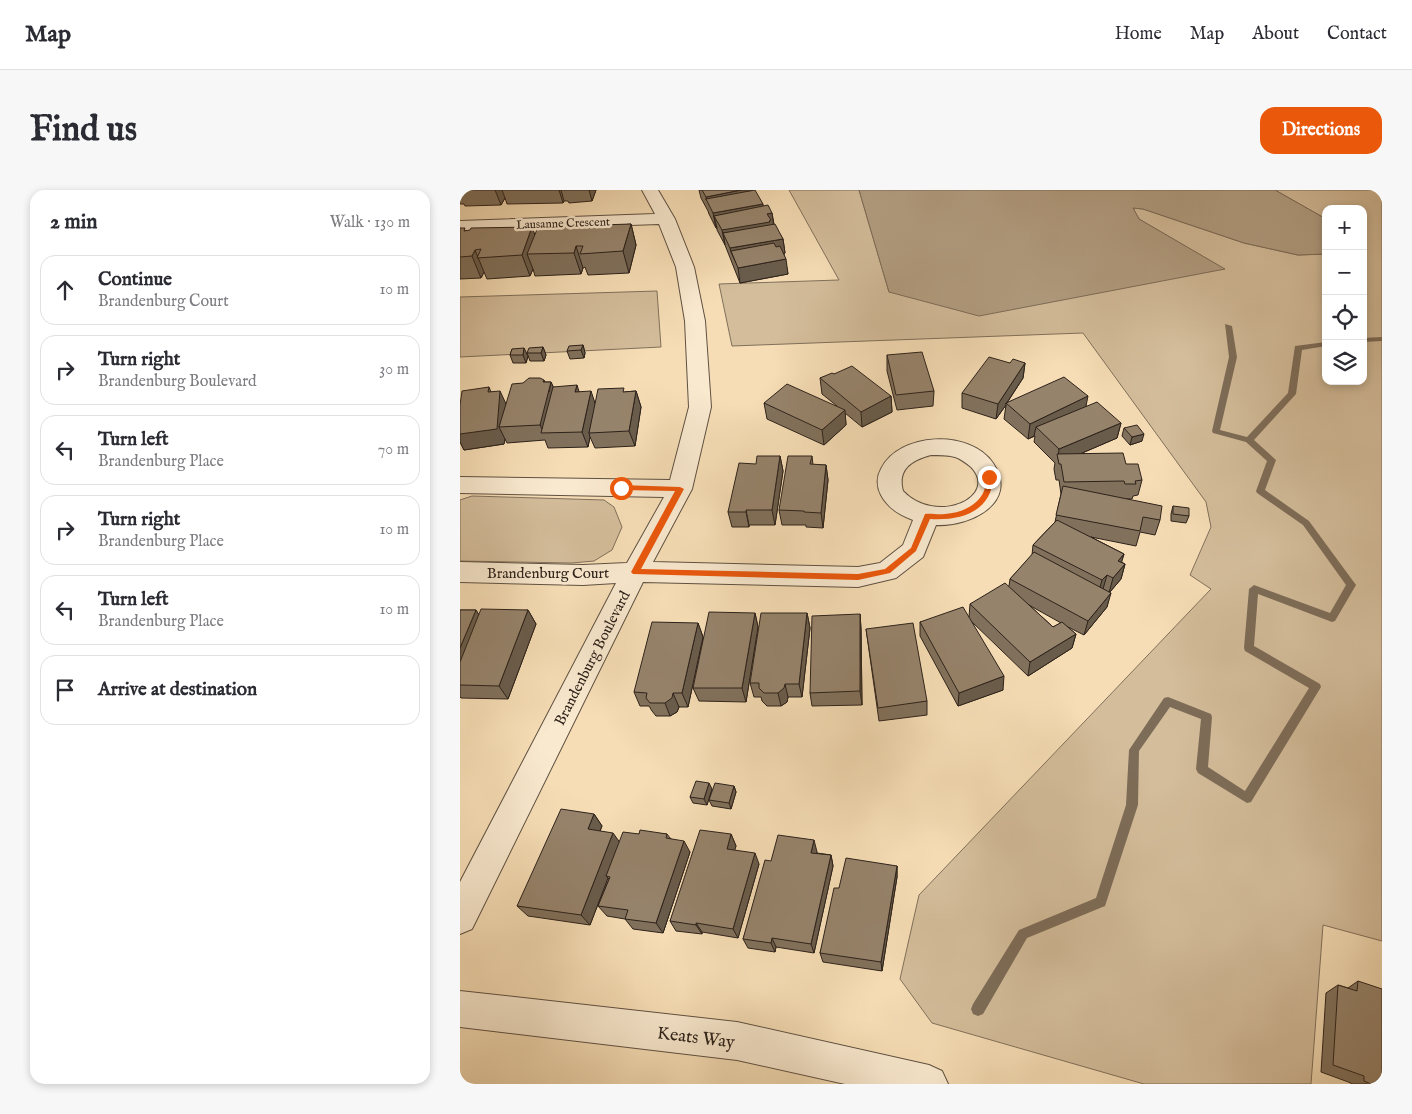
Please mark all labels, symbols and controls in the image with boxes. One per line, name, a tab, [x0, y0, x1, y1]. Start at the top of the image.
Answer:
text: Map	[25, 19, 71, 50]
text: Home	[1115, 23, 1162, 46]
text: Map	[1190, 23, 1224, 46]
text: About	[1252, 23, 1299, 46]
text: Contact	[1327, 23, 1387, 46]
button: Directions	[1260, 107, 1382, 154]
text: Find us	[30, 108, 137, 153]
map controls	[1322, 205, 1367, 385]
button: +	[1322, 205, 1367, 250]
text: 2 min	[50, 209, 97, 236]
text: Walk · 130 m	[330, 213, 410, 233]
street label: Lausanne Crescent	[516, 214, 610, 233]
button: −	[1322, 250, 1367, 295]
text: Continue	[98, 268, 172, 292]
icon: ahead	[51, 276, 79, 304]
text: 10 m	[379, 280, 409, 300]
text: Brandenburg Court	[98, 292, 229, 312]
button: locate	[1322, 295, 1367, 340]
button: layers	[1322, 340, 1367, 385]
text: Turn right	[98, 348, 180, 372]
icon: right	[51, 356, 79, 384]
text: 30 m	[379, 360, 409, 380]
text: Brandenburg Boulevard	[98, 372, 257, 392]
text: Turn left	[98, 428, 169, 452]
icon: left	[51, 436, 79, 464]
text: 70 m	[378, 440, 409, 460]
text: Brandenburg Place	[98, 452, 224, 472]
route end	[978, 466, 1001, 489]
route start	[610, 477, 633, 500]
text: Turn right	[98, 508, 180, 532]
icon: right	[51, 516, 79, 544]
text: 10 m	[379, 520, 409, 540]
text: Brandenburg Place	[98, 532, 224, 552]
street label: Brandenburg Court	[487, 564, 609, 583]
street label: Brandenburg Boulevard	[550, 587, 635, 729]
text: Turn left	[98, 588, 169, 612]
icon: left	[51, 596, 79, 624]
text: 10 m	[379, 600, 409, 620]
text: Brandenburg Place	[98, 612, 224, 632]
icon: arrive	[51, 676, 79, 704]
text: Arrive at destination	[98, 678, 257, 702]
street label: Keats Way	[656, 1022, 736, 1055]

